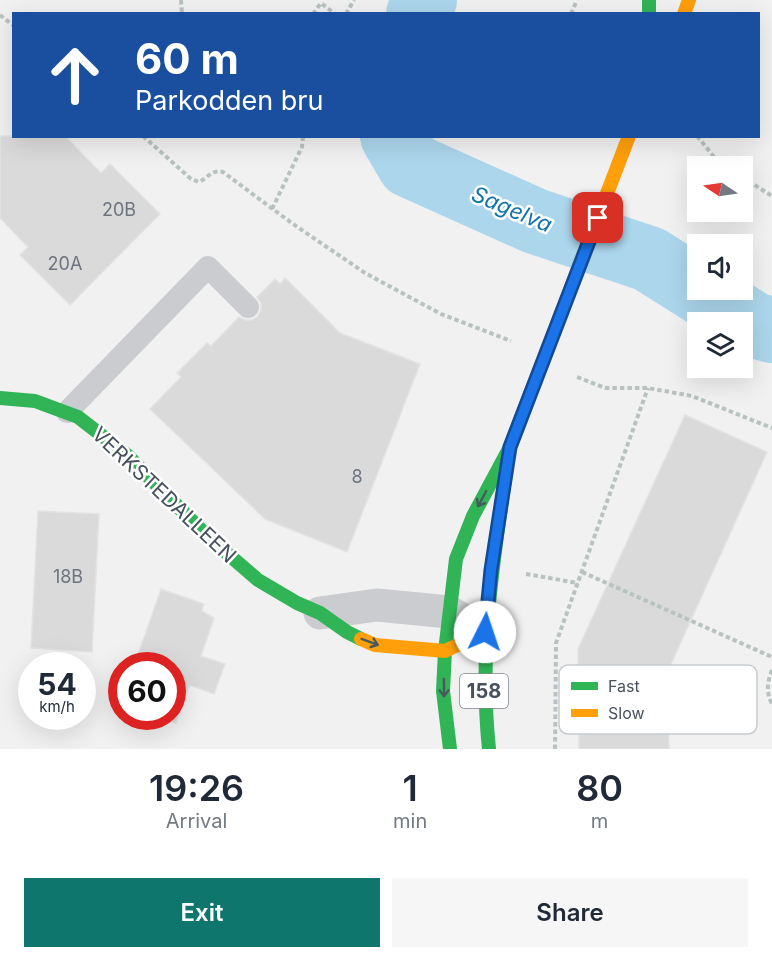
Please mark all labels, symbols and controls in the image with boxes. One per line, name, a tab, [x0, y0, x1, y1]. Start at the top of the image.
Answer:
text: 60 m	[135, 33, 239, 84]
icon: ahead	[36, 36, 114, 114]
text: Parkodden bru	[135, 84, 323, 117]
north arrow	[687, 156, 753, 222]
map controls	[687, 156, 753, 378]
water label: Sagelva	[468, 180, 556, 238]
pin	[572, 192, 623, 243]
house number: 20B	[102, 199, 136, 220]
icon: arrive	[581, 201, 614, 234]
button: sound	[687, 234, 753, 300]
house number: 20A	[48, 253, 82, 274]
button: layers	[687, 312, 753, 378]
street label: VERKSTEDALLEEN	[87, 421, 242, 568]
house number: 8	[351, 466, 363, 487]
one-way arrow	[476, 490, 488, 507]
house number: 18B	[53, 566, 83, 587]
position arrow	[453, 600, 517, 664]
one-way arrow	[361, 638, 379, 649]
speed limit sign: 60	[108, 652, 186, 730]
legend	[559, 665, 757, 734]
text: 54	[37, 666, 77, 702]
road number: 158	[460, 674, 508, 708]
text: Fast	[608, 676, 640, 696]
one-way arrow	[438, 677, 450, 697]
text: km/h	[39, 697, 75, 716]
text: Slow	[608, 703, 645, 723]
text: 19:26	[149, 766, 244, 810]
text: 1	[403, 766, 418, 810]
text: 80	[576, 766, 623, 810]
text: Arrival	[166, 809, 227, 833]
text: min	[393, 809, 427, 833]
text: m	[591, 809, 608, 833]
button: Exit	[24, 878, 380, 947]
button: Share	[392, 878, 748, 947]

